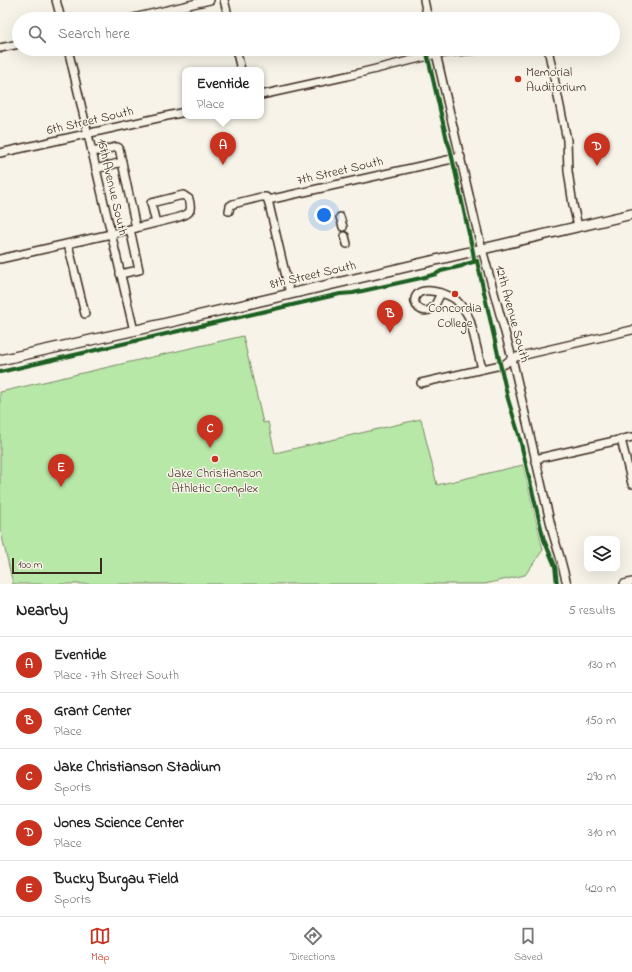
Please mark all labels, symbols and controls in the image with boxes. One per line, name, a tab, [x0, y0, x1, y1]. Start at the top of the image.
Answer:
search box	[12, 12, 620, 56]
icon: search	[26, 23, 48, 45]
text: Search here	[58, 23, 130, 45]
place label: Memorial Auditorium	[526, 63, 586, 97]
popup	[182, 67, 264, 119]
text: Eventide	[197, 73, 249, 95]
marker: Memorial Auditorium	[513, 74, 523, 84]
text: Place	[197, 95, 224, 114]
street label: 6th Street South	[45, 102, 135, 140]
pin: A	[210, 132, 236, 165]
pin: D	[584, 133, 610, 166]
street label: 16th Avenue South	[92, 137, 132, 237]
street label: 7th Street South	[295, 152, 385, 190]
your location	[314, 205, 334, 225]
street label: 8th Street South	[268, 256, 358, 294]
street label: 12th Avenue South	[490, 263, 534, 365]
marker: Concordia College	[450, 289, 460, 299]
place label: Concordia College	[428, 299, 482, 334]
pin: B	[377, 300, 403, 333]
pin: C	[197, 415, 223, 448]
pin: E	[48, 454, 74, 487]
marker: Jake Christianson Athletic Complex	[210, 454, 220, 464]
place label: Jake Christianson Athletic Complex	[168, 464, 262, 498]
map controls	[584, 536, 620, 572]
button: layers	[584, 536, 620, 572]
scale bar	[12, 556, 102, 575]
text: 100 m	[18, 557, 42, 573]
text: Nearby	[16, 598, 68, 623]
text: 5 results	[568, 601, 616, 620]
text: Eventide	[54, 644, 106, 666]
text: A	[25, 655, 33, 674]
text: 130 m	[588, 655, 616, 674]
text: Place · 7th Street South	[54, 666, 179, 685]
text: Grant Center	[54, 700, 131, 722]
text: B	[25, 711, 33, 730]
text: 150 m	[585, 711, 616, 730]
text: Place	[54, 722, 82, 741]
text: Jake Christianson Stadium	[54, 756, 221, 778]
text: C	[25, 767, 33, 786]
text: 290 m	[587, 767, 616, 786]
text: Sports	[54, 778, 91, 797]
text: Jones Science Center	[54, 812, 184, 834]
text: D	[24, 823, 34, 842]
text: 310 m	[588, 823, 616, 842]
text: Place	[54, 834, 82, 853]
text: Bucky Burgau Field	[54, 868, 178, 890]
text: E	[25, 879, 33, 898]
text: 420 m	[585, 879, 616, 898]
text: Sports	[54, 890, 91, 909]
tab: Map	[89, 925, 111, 965]
tab: Directions	[290, 925, 336, 965]
tab: Saved	[514, 925, 543, 965]

